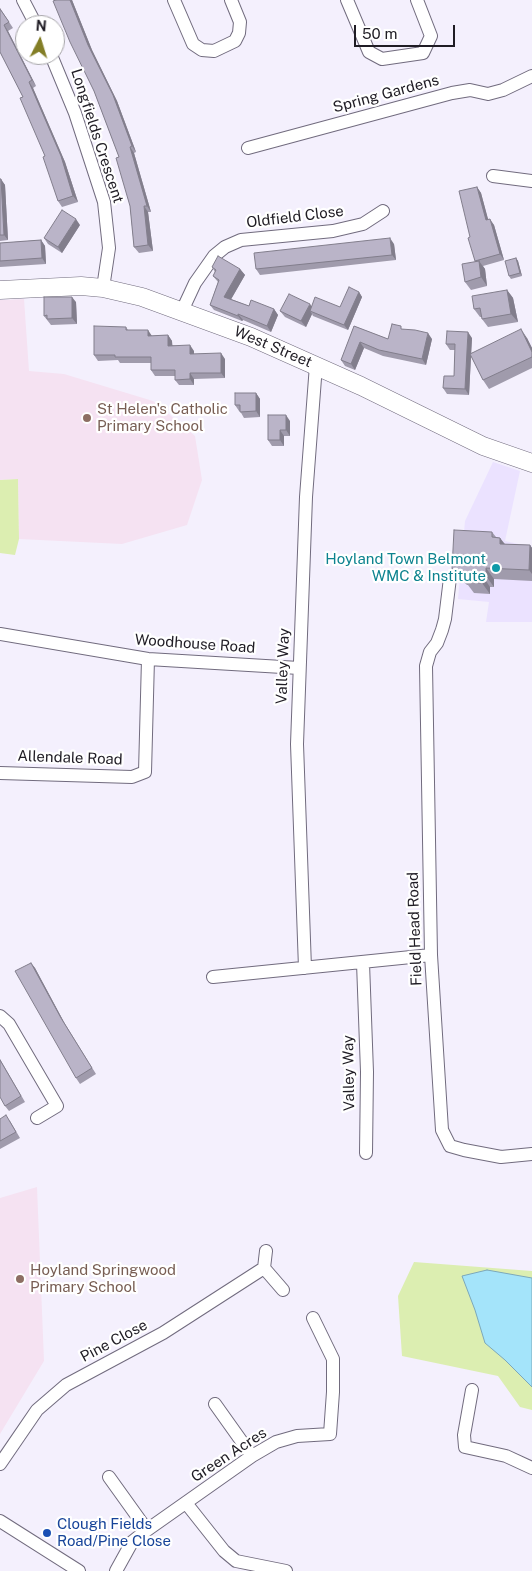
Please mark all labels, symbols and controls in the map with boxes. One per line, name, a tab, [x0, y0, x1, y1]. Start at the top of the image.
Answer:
north arrow	[15, 15, 65, 65]
scale bar	[357, 15, 458, 47]
text: N	[35, 18, 47, 34]
text: 50 m	[362, 25, 397, 42]
street label: Longfields Crescent	[67, 67, 127, 205]
street label: Spring Gardens	[331, 71, 441, 117]
street label: Oldfield Close	[245, 202, 345, 232]
street label: West Street	[231, 323, 315, 371]
place label: St Helen's Catholic Primary School	[97, 400, 228, 435]
marker: St Helen's Catholic Primary School	[81, 412, 93, 424]
place label: Hoyland Town Belmont WMC & Institute	[325, 550, 486, 585]
marker: Hoyland Town Belmont WMC & Institute	[490, 562, 502, 574]
street label: Valley Way	[273, 628, 293, 704]
street label: Woodhouse Road	[134, 631, 256, 657]
street label: Allendale Road	[17, 747, 123, 769]
street label: Field Head Road	[404, 872, 426, 986]
street label: Valley Way	[339, 1035, 359, 1111]
place label: Hoyland Springwood Primary School	[30, 1261, 176, 1296]
marker: Hoyland Springwood Primary School	[14, 1273, 26, 1285]
street label: Pine Close	[77, 1316, 151, 1366]
street label: Green Acres	[188, 1424, 270, 1486]
place label: Clough Fields Road/Pine Close	[57, 1515, 171, 1550]
marker: Clough Fields Road/Pine Close	[41, 1527, 53, 1539]

